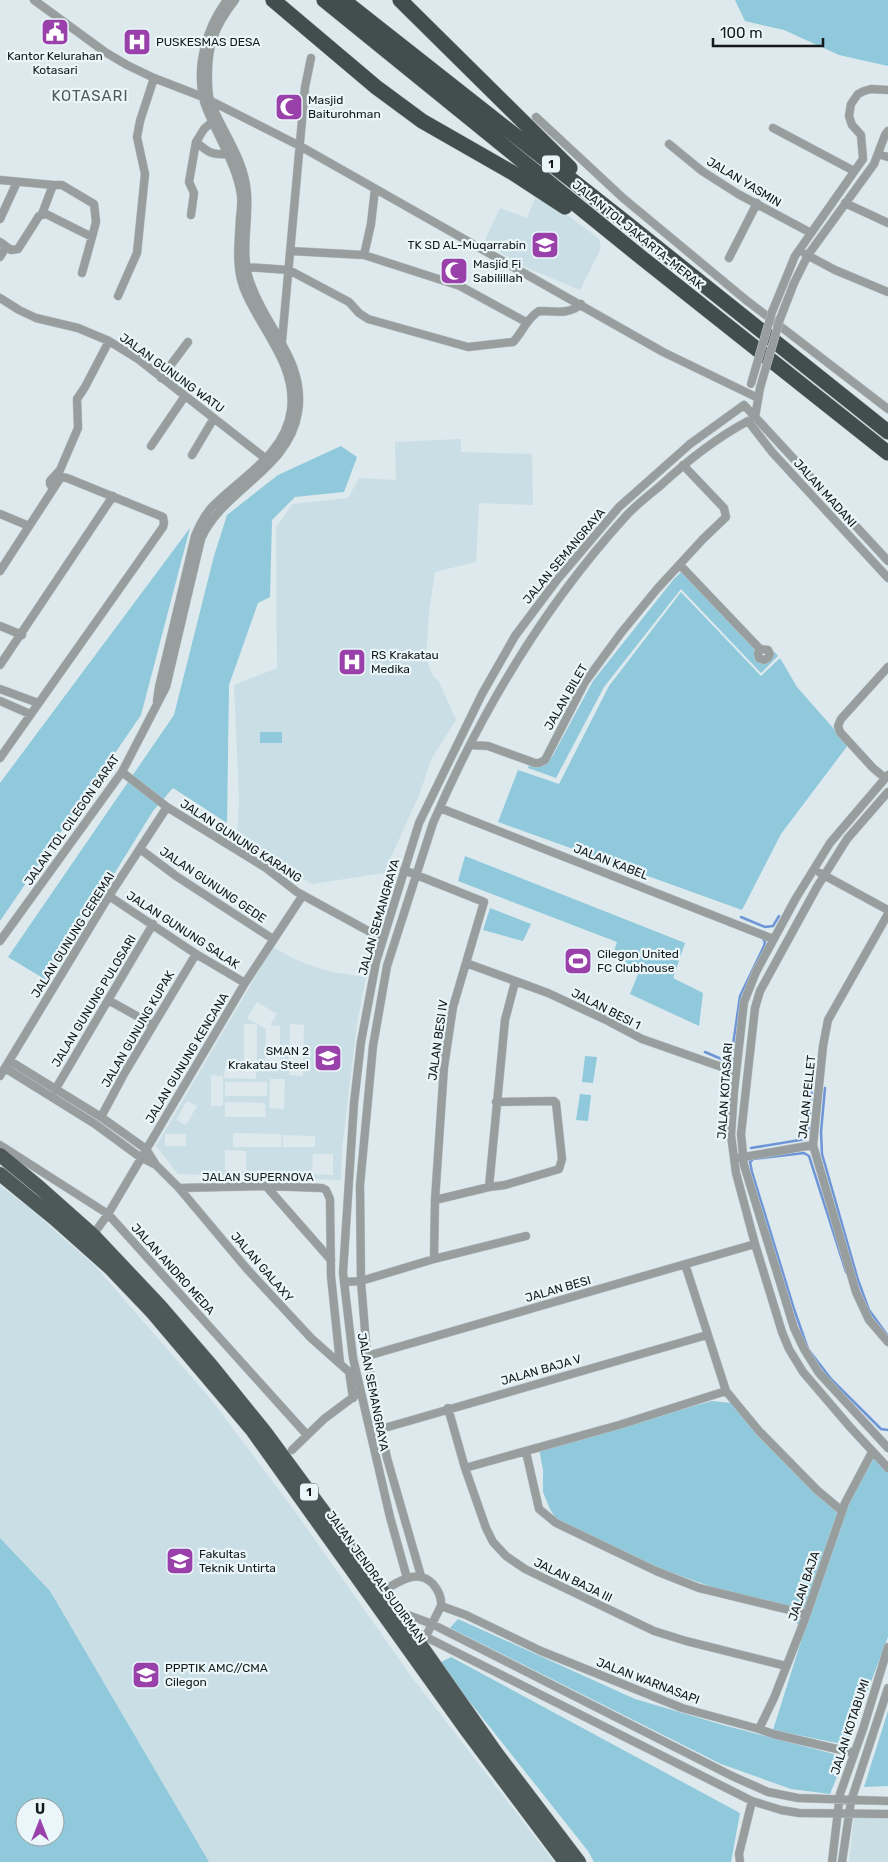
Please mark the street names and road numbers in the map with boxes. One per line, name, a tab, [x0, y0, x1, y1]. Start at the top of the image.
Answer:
street label: JALAN YASMIN	[704, 154, 784, 210]
road number: 1	[542, 156, 560, 172]
street label: JALAN TOL JAKARTA–MERAK	[570, 178, 707, 293]
street label: JALAN GUNUNG WATU	[117, 330, 227, 416]
street label: JALAN MADANI	[791, 456, 859, 530]
street label: JALAN SEMANGRAYA	[520, 505, 608, 607]
street label: JALAN BILET	[541, 661, 591, 732]
street label: JALAN TOL CILEGON BARAT	[21, 752, 123, 888]
street label: JALAN GUNUNG KARANG	[178, 796, 304, 886]
street label: JALAN KABEL	[572, 841, 651, 883]
street label: JALAN GUNUNG GEDE	[157, 844, 269, 926]
street label: JALAN SEMANGRAYA	[356, 857, 402, 977]
street label: JALAN GUNUNG CEREMAI	[28, 870, 118, 1000]
street label: JALAN GUNUNG SALAK	[124, 888, 243, 972]
street label: JALAN GUNUNG PULOSARI	[49, 932, 139, 1070]
street label: JALAN GUNUNG KUPAK	[99, 967, 178, 1090]
street label: JALAN BESI 1	[569, 986, 643, 1032]
street label: JALAN GUNUNG KENCANA	[142, 990, 232, 1126]
street label: JALAN BESI IV	[425, 998, 451, 1081]
street label: JALAN KOTASARI	[715, 1042, 735, 1140]
street label: JALAN PELLET	[796, 1054, 818, 1140]
street label: JALAN SUPERNOVA	[202, 1170, 314, 1184]
street label: JALAN ANDRO MEDA	[128, 1221, 218, 1317]
street label: JALAN GALAXY	[228, 1229, 296, 1305]
street label: JALAN BESI	[524, 1273, 592, 1305]
street label: JALAN SEMANGRAYA	[355, 1332, 391, 1452]
street label: JALAN BAJA V	[499, 1352, 583, 1388]
road number: 1	[300, 1484, 318, 1500]
street label: JALAN JENDRAL SUDIRMAN	[323, 1508, 429, 1646]
street label: JALAN BAJA	[786, 1549, 822, 1623]
street label: JALAN BAJA III	[532, 1555, 614, 1605]
street label: JALAN WARNASAPI	[595, 1655, 701, 1707]
street label: JALAN KOTABUMI	[828, 1677, 872, 1777]

